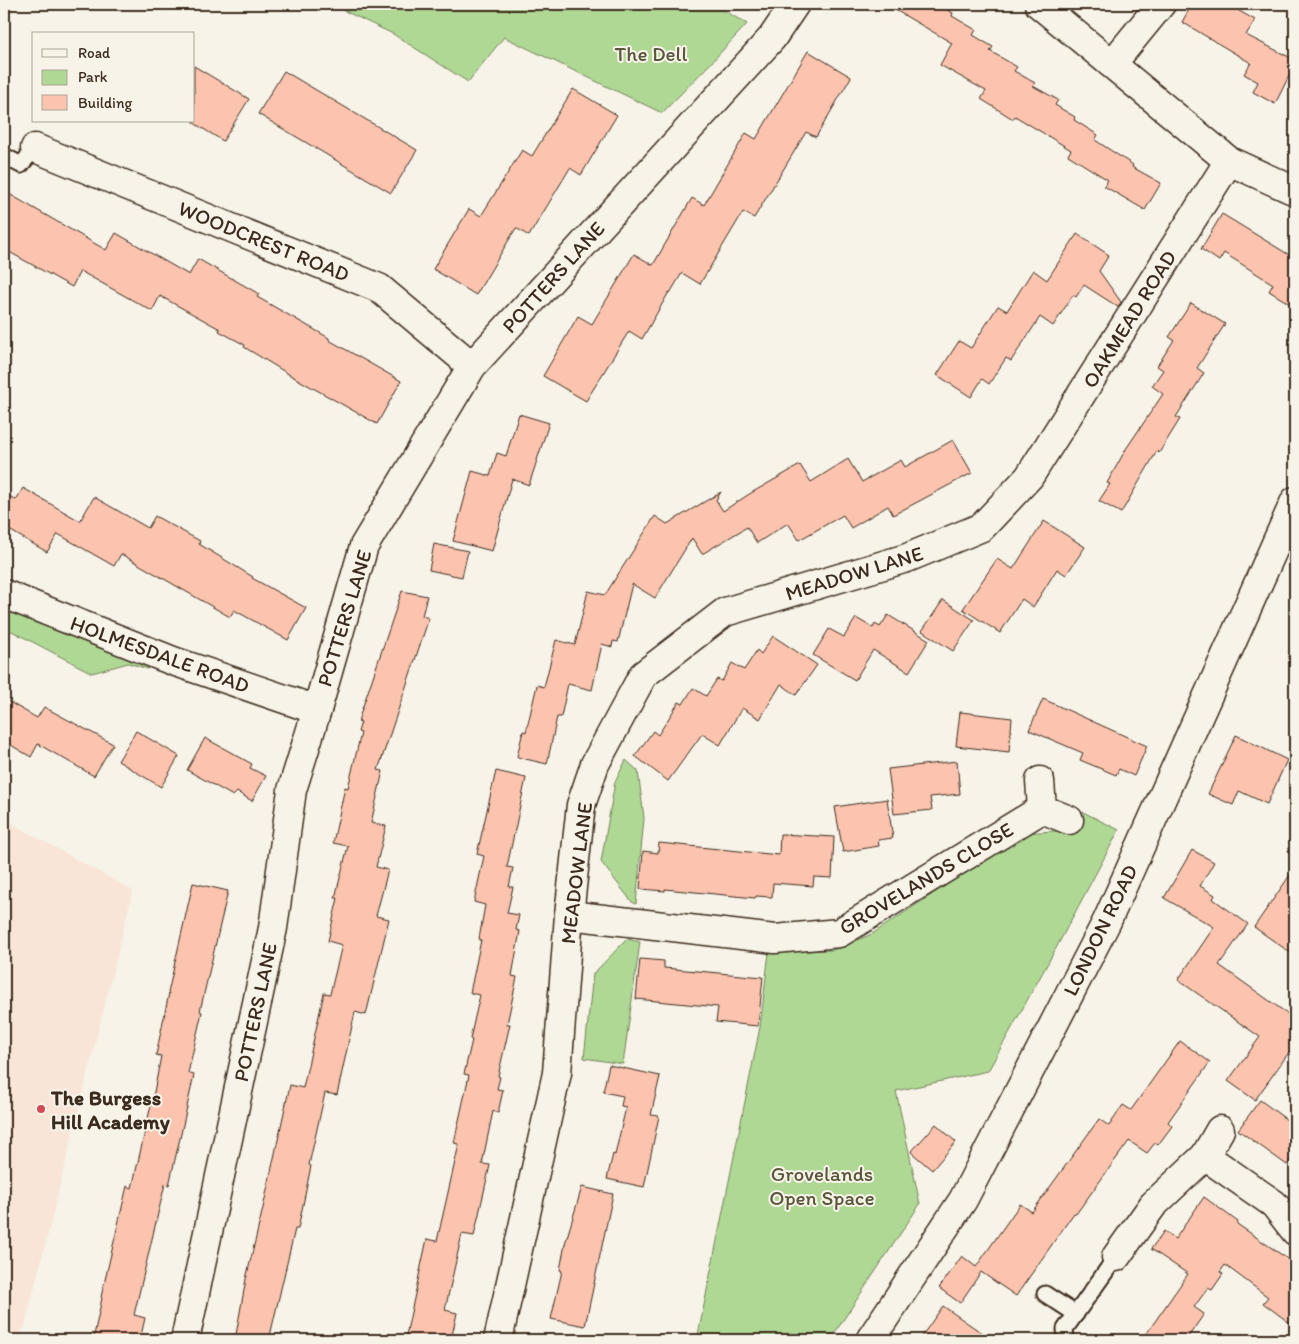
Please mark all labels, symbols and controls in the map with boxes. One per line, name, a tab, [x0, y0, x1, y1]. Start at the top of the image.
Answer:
legend	[32, 32, 195, 122]
park label: The Dell	[615, 41, 688, 66]
text: Road	[78, 44, 111, 62]
text: Park	[78, 68, 108, 86]
text: Building	[78, 94, 132, 112]
street label: WOODCREST ROAD	[175, 195, 353, 287]
street label: POTTERS LANE	[496, 216, 610, 338]
street label: OAKMEAD ROAD	[1077, 246, 1181, 392]
street label: MEADOW LANE	[782, 540, 926, 606]
street label: POTTERS LANE	[311, 547, 377, 689]
street label: HOLMESDALE ROAD	[67, 610, 253, 698]
street label: MEADOW LANE	[555, 800, 597, 945]
street label: GROVELANDS CLOSE	[835, 816, 1018, 940]
street label: LONDON ROAD	[1057, 860, 1143, 1000]
street label: POTTERS LANE	[228, 940, 282, 1084]
place label: The Burgess Hill Academy	[50, 1085, 171, 1135]
marker: The Burgess Hill Academy	[35, 1103, 47, 1115]
park label: Grovelands Open Space	[769, 1161, 875, 1210]

